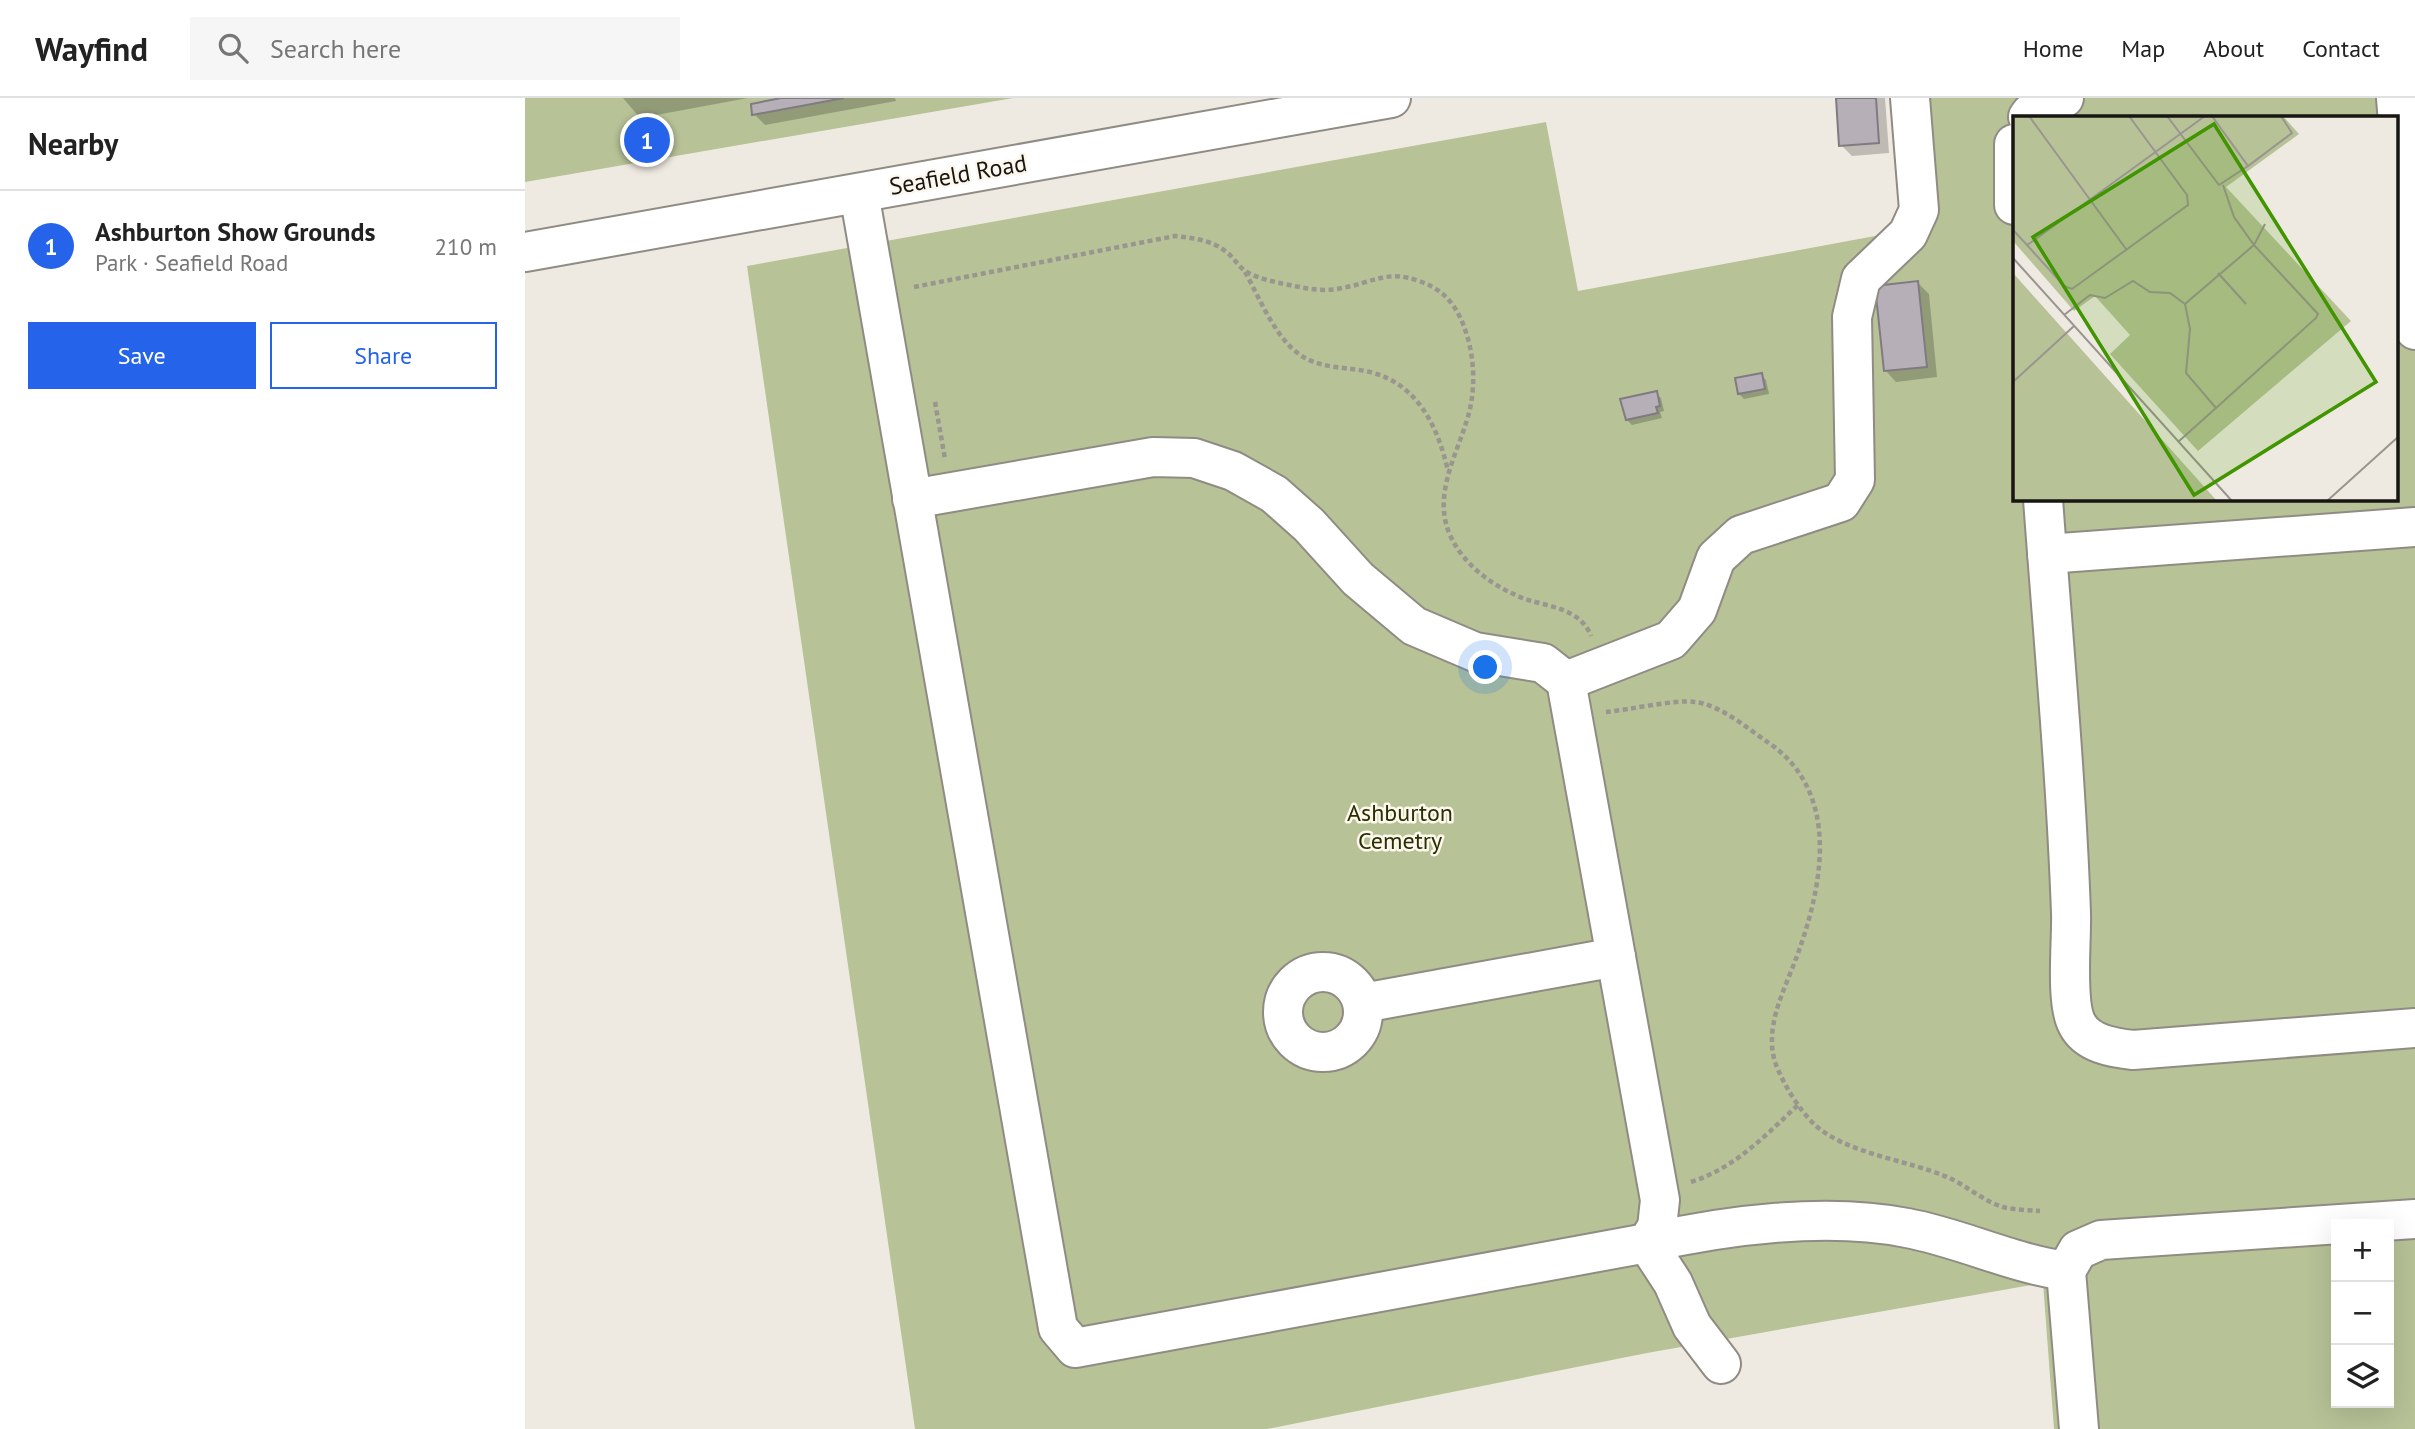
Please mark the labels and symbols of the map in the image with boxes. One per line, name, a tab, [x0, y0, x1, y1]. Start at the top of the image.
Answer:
pin: 1	[624, 114, 670, 166]
inset map	[2013, 116, 2397, 500]
street label: Seafield Road	[887, 147, 1029, 202]
your location	[1468, 650, 1502, 684]
park label: Ashburton Cemetry	[1347, 797, 1453, 856]

